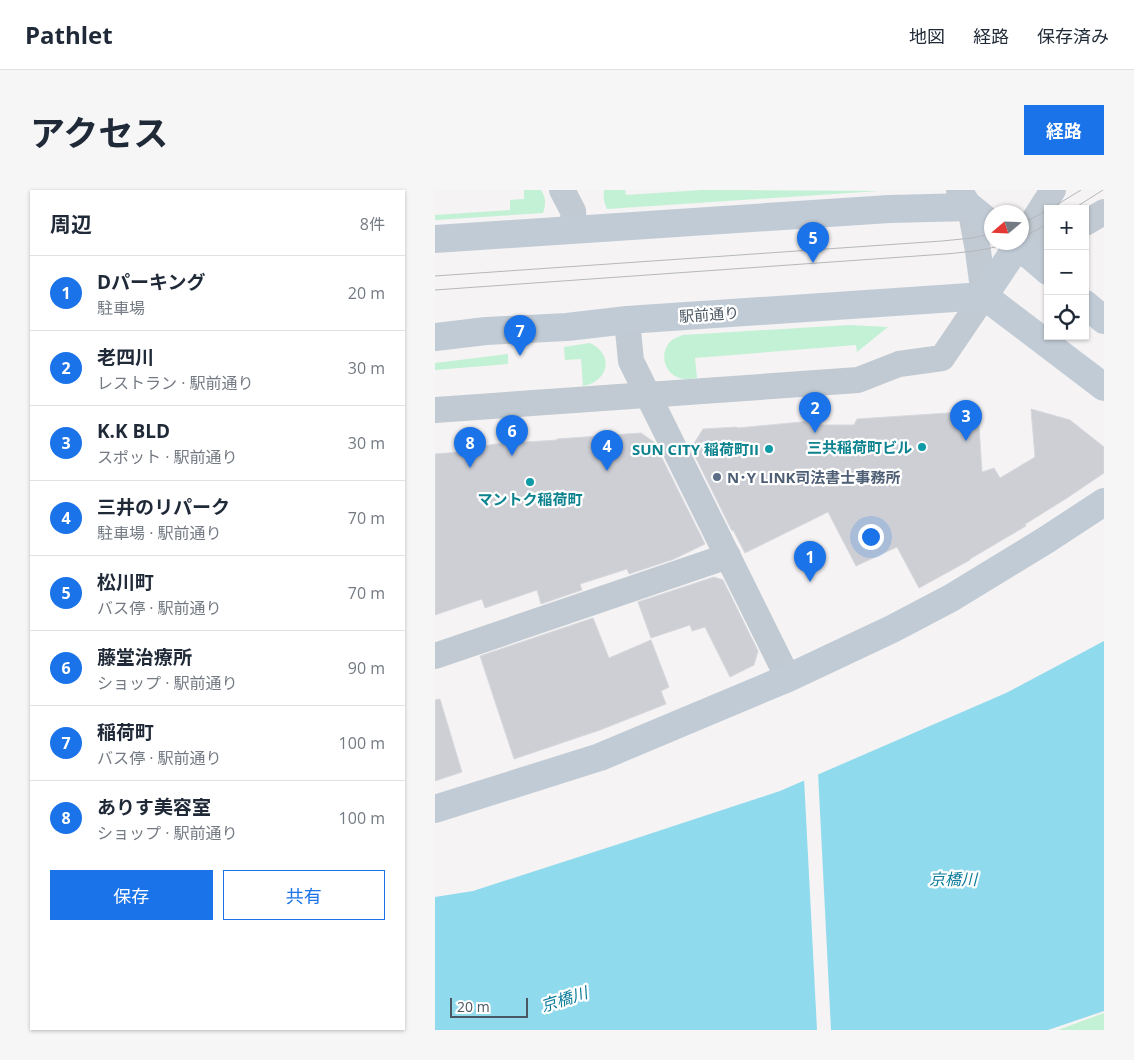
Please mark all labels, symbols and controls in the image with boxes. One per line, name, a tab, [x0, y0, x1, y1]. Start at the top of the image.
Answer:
text: Pathlet	[25, 18, 113, 51]
text: 地図	[909, 24, 945, 48]
text: 経路	[973, 24, 1009, 48]
text: 保存済み	[1037, 24, 1109, 48]
button: 経路	[1024, 105, 1104, 155]
text: アクセス	[30, 109, 168, 156]
north arrow	[984, 205, 1029, 250]
map controls	[1044, 205, 1089, 340]
button: +	[1044, 205, 1089, 250]
text: 周辺	[50, 210, 92, 238]
text: 8件	[360, 213, 385, 235]
pin: 5	[797, 222, 829, 263]
button: −	[1044, 250, 1089, 295]
text: Dパーキング	[97, 269, 206, 295]
text: 1	[61, 282, 71, 304]
text: 20 m	[348, 282, 385, 304]
button: locate	[1044, 295, 1089, 340]
text: 駐車場	[97, 297, 145, 319]
street label: 駅前通り	[678, 302, 740, 326]
pin: 7	[504, 315, 536, 356]
text: 老四川	[97, 344, 154, 370]
text: 2	[61, 357, 71, 379]
text: 30 m	[348, 357, 385, 379]
text: レストラン · 駅前通り	[97, 372, 254, 394]
pin: 2	[799, 392, 831, 433]
pin: 3	[950, 400, 982, 441]
pin: 6	[496, 415, 528, 456]
text: K.K BLD	[97, 418, 170, 444]
pin: 8	[454, 427, 486, 468]
pin: 4	[591, 430, 623, 471]
text: 3	[61, 432, 71, 454]
text: 30 m	[348, 432, 385, 454]
place label: 三共稲荷町ビル	[807, 437, 912, 457]
place label: SUN CITY 稲荷町II	[632, 439, 759, 459]
marker: 三共稲荷町ビル	[916, 441, 928, 453]
marker: SUN CITY 稲荷町II	[763, 443, 775, 455]
text: スポット · 駅前通り	[97, 446, 238, 468]
place label: N･Y LINK司法書士事務所	[727, 467, 901, 487]
marker: N･Y LINK司法書士事務所	[711, 471, 723, 483]
marker: マントク稲荷町	[524, 476, 536, 488]
place label: マントク稲荷町	[477, 489, 583, 509]
text: 三井のリパーク	[97, 494, 230, 520]
text: 4	[61, 507, 71, 529]
text: 70 m	[348, 507, 385, 529]
text: 駐車場 · 駅前通り	[97, 522, 222, 544]
your location	[858, 524, 884, 550]
pin: 1	[794, 541, 826, 582]
text: 松川町	[97, 569, 154, 595]
text: 5	[61, 582, 71, 604]
text: 70 m	[348, 582, 385, 604]
text: バス停 · 駅前通り	[97, 597, 222, 619]
text: 藤堂治療所	[97, 644, 192, 670]
text: 6	[61, 657, 71, 679]
text: 90 m	[348, 657, 385, 679]
text: ショップ · 駅前通り	[97, 672, 238, 694]
text: 稲荷町	[97, 719, 154, 745]
text: 7	[61, 732, 71, 754]
text: 100 m	[339, 732, 385, 754]
text: バス停 · 駅前通り	[97, 747, 222, 769]
text: ありす美容室	[97, 794, 211, 820]
text: 8	[61, 807, 71, 829]
text: 100 m	[339, 807, 385, 829]
text: ショップ · 駅前通り	[97, 822, 238, 844]
water label: 京橋川	[929, 868, 979, 890]
button: 保存	[50, 870, 213, 920]
button: 共有	[223, 870, 385, 920]
water label: 京橋川	[538, 981, 592, 1017]
scale bar	[450, 995, 527, 1018]
text: 20 m	[457, 997, 490, 1016]

